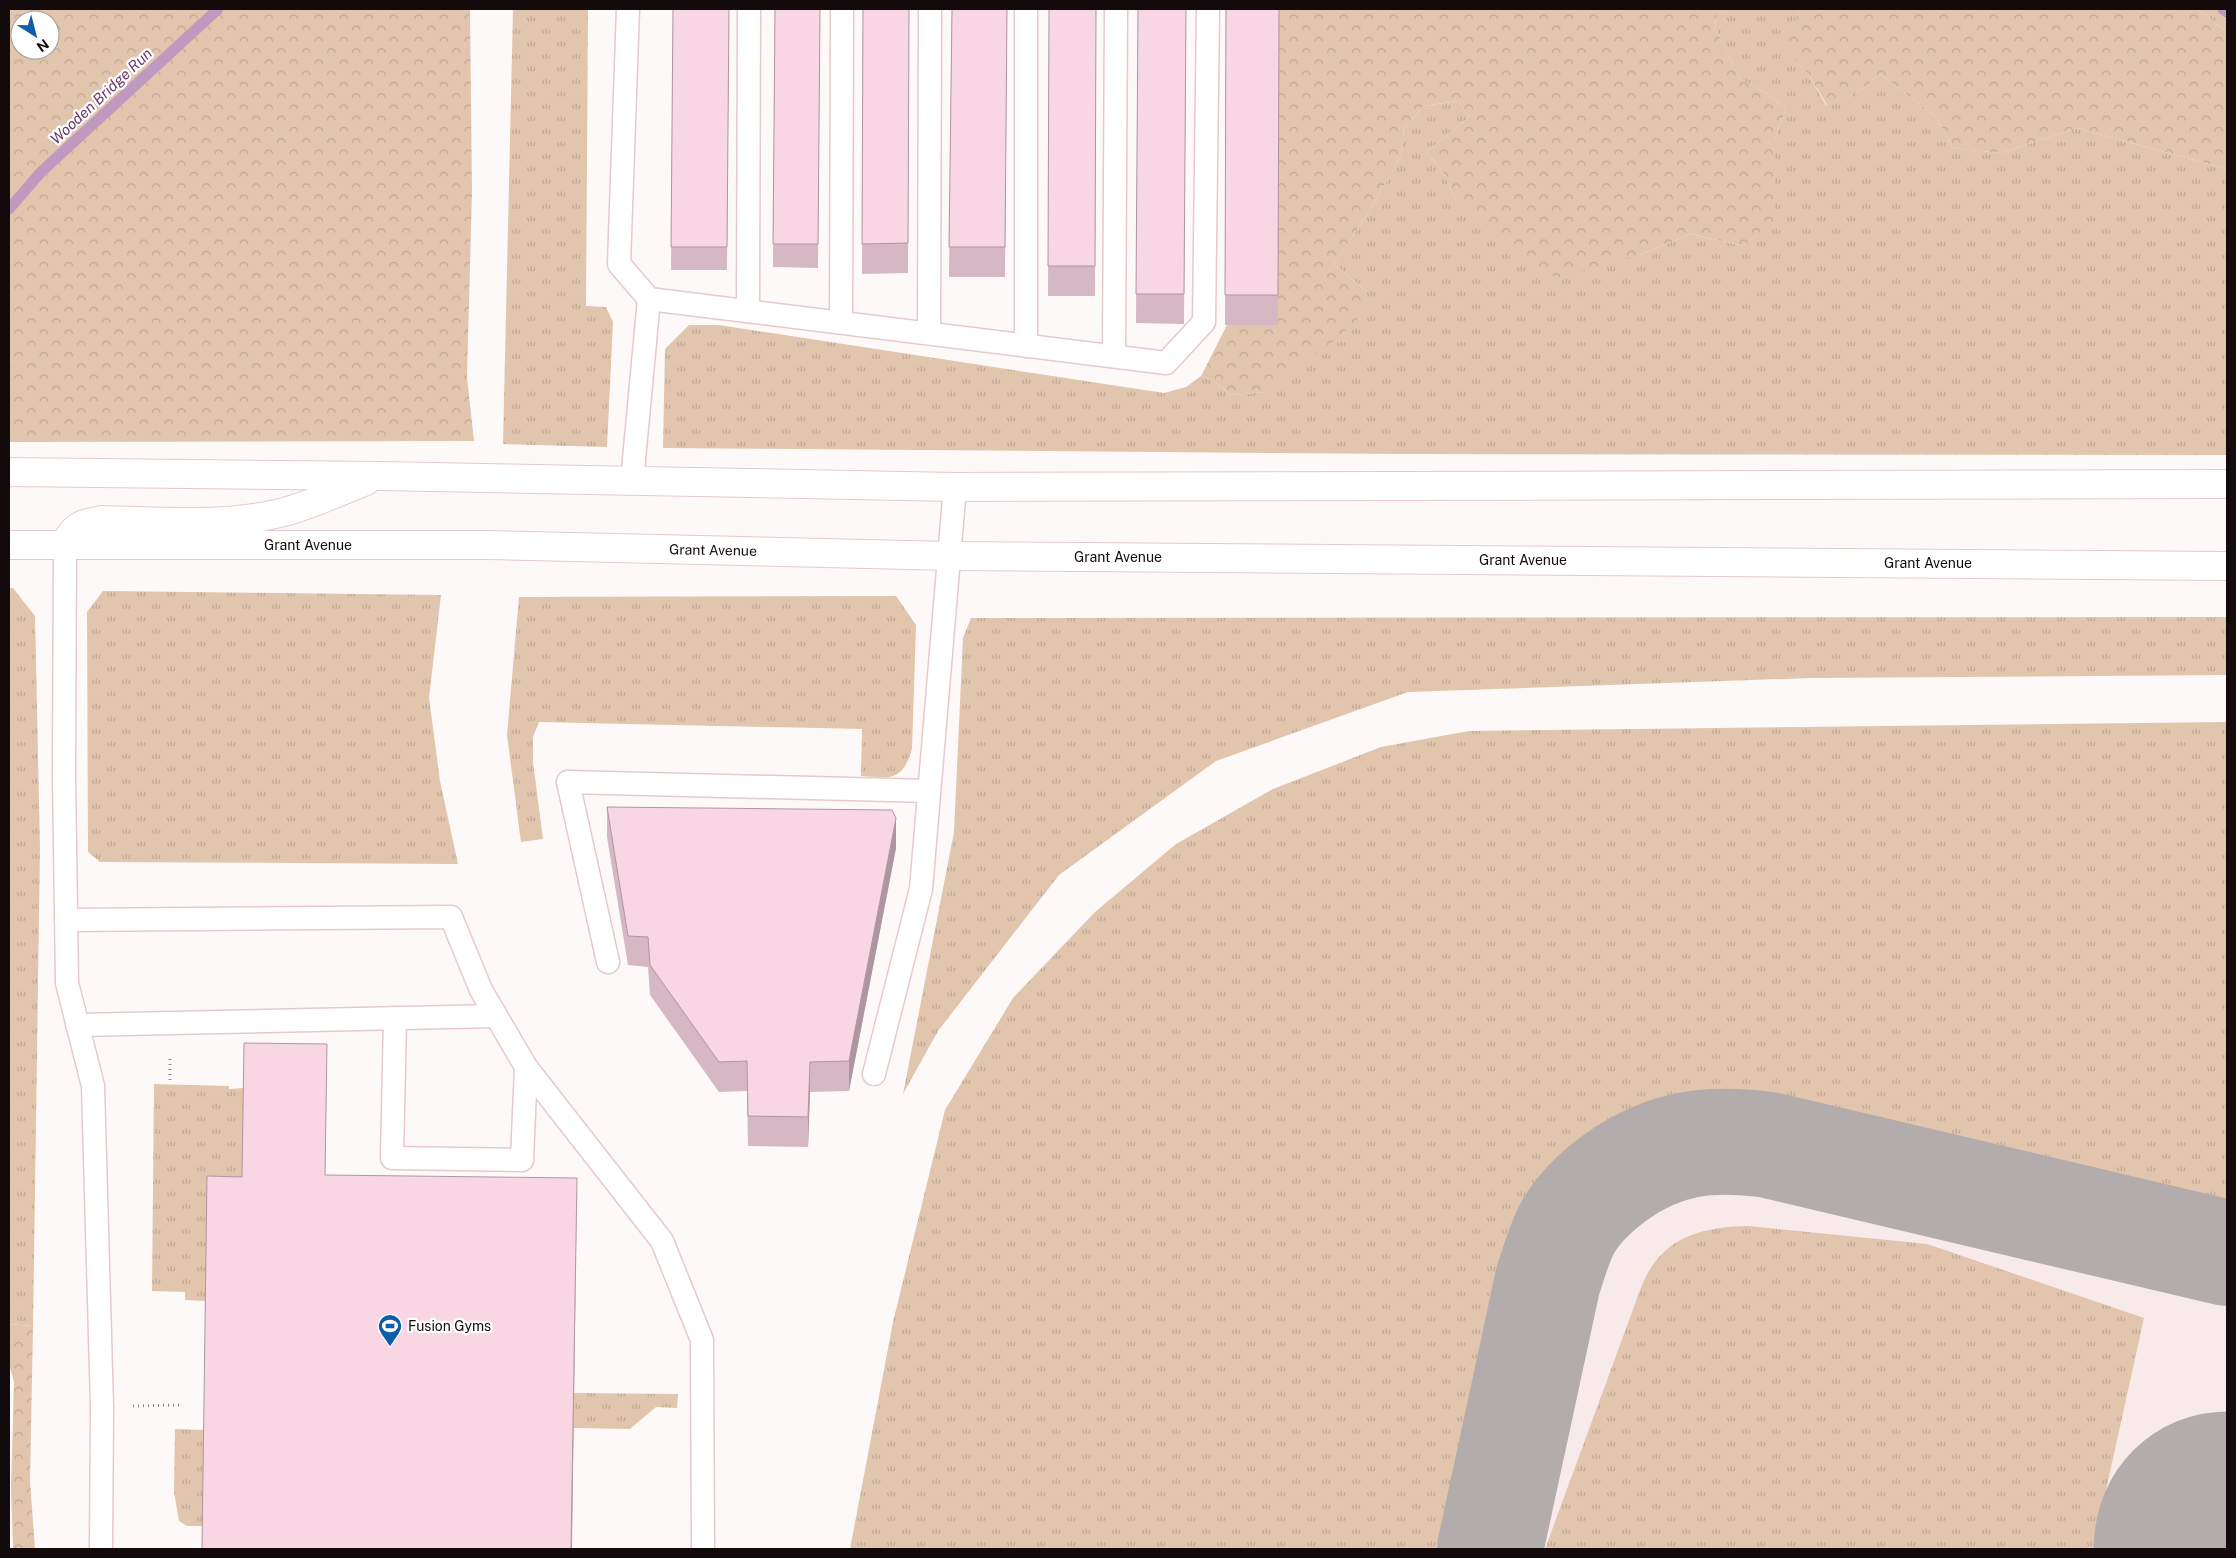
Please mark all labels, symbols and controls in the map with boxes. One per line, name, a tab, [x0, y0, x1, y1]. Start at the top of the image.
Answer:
north arrow	[10, 10, 60, 60]
text: N	[34, 36, 52, 55]
water label: Wooden Bridge Run	[47, 45, 155, 147]
street label: Grant Avenue	[264, 537, 352, 553]
street label: Grant Avenue	[669, 541, 757, 559]
street label: Grant Avenue	[1074, 549, 1162, 565]
street label: Grant Avenue	[1479, 552, 1567, 568]
street label: Grant Avenue	[1884, 555, 1972, 571]
sports icon: Fusion Gyms	[377, 1313, 403, 1347]
place label: Fusion Gyms	[408, 1318, 491, 1334]

